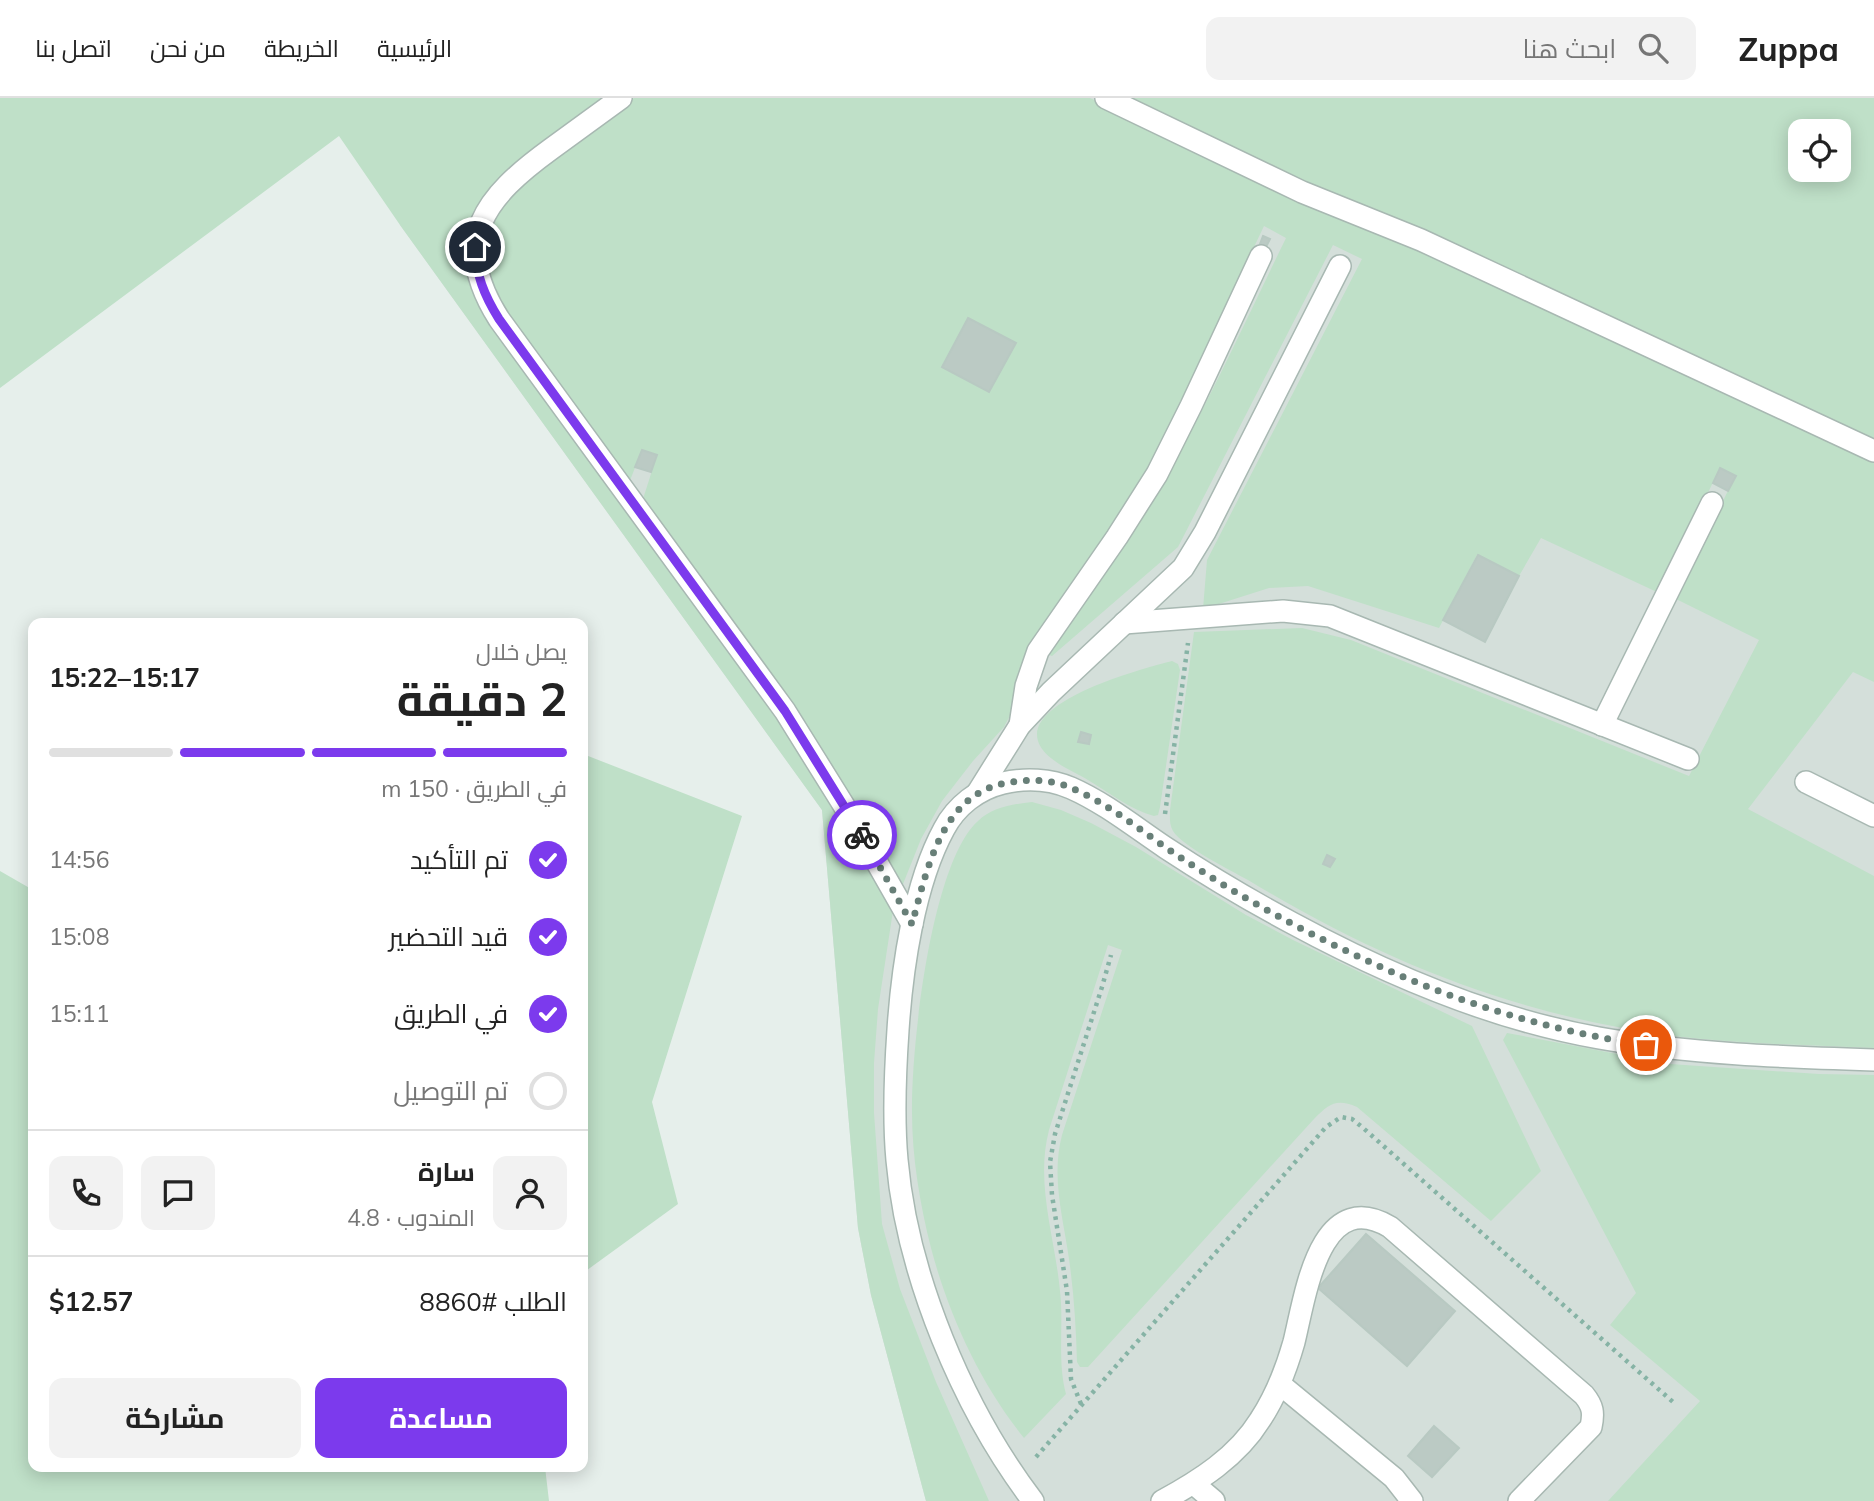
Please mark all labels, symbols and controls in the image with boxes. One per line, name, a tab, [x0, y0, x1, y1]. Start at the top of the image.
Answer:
search box	[1206, 17, 1696, 80]
text: Zuppa	[1738, 28, 1839, 69]
icon: search	[1634, 29, 1672, 67]
text: ابحث هنا	[1523, 32, 1616, 65]
text: اتصل بنا	[35, 33, 112, 63]
text: من نحن	[150, 33, 226, 63]
text: الخريطة	[264, 33, 339, 63]
text: الرئيسية	[377, 33, 452, 63]
map controls	[1788, 119, 1851, 182]
button: locate	[1788, 119, 1851, 182]
pin	[445, 217, 505, 277]
icon: home	[456, 228, 494, 266]
text: يصل خلال	[476, 637, 567, 666]
text: 15:17–15:22	[49, 661, 200, 694]
text: 2 دقيقة	[397, 670, 567, 728]
text: في الطريق · 150 m	[381, 774, 567, 803]
courier	[827, 800, 897, 870]
icon: bike	[843, 816, 881, 854]
icon: check	[529, 841, 567, 879]
text: تم التأكيد	[410, 843, 508, 876]
text: 14:56	[49, 845, 109, 874]
icon: check	[529, 918, 567, 956]
text: قيد التحضير	[389, 920, 508, 953]
text: 15:08	[49, 922, 109, 951]
icon: check	[529, 995, 567, 1033]
text: في الطريق	[394, 997, 508, 1030]
text: 15:11	[49, 999, 109, 1028]
pin	[1616, 1015, 1676, 1075]
icon: bag	[1627, 1026, 1665, 1064]
text: تم التوصيل	[393, 1074, 508, 1107]
text: سارة	[418, 1155, 475, 1188]
button: phone	[49, 1156, 123, 1230]
button: chat	[141, 1156, 215, 1230]
button: person	[493, 1156, 567, 1230]
text: المندوب · 4.8	[347, 1203, 475, 1232]
text: $12.57	[49, 1285, 133, 1318]
text: الطلب #8860	[419, 1285, 567, 1318]
button: مشاركة	[49, 1378, 301, 1458]
button: مساعدة	[315, 1378, 567, 1458]

